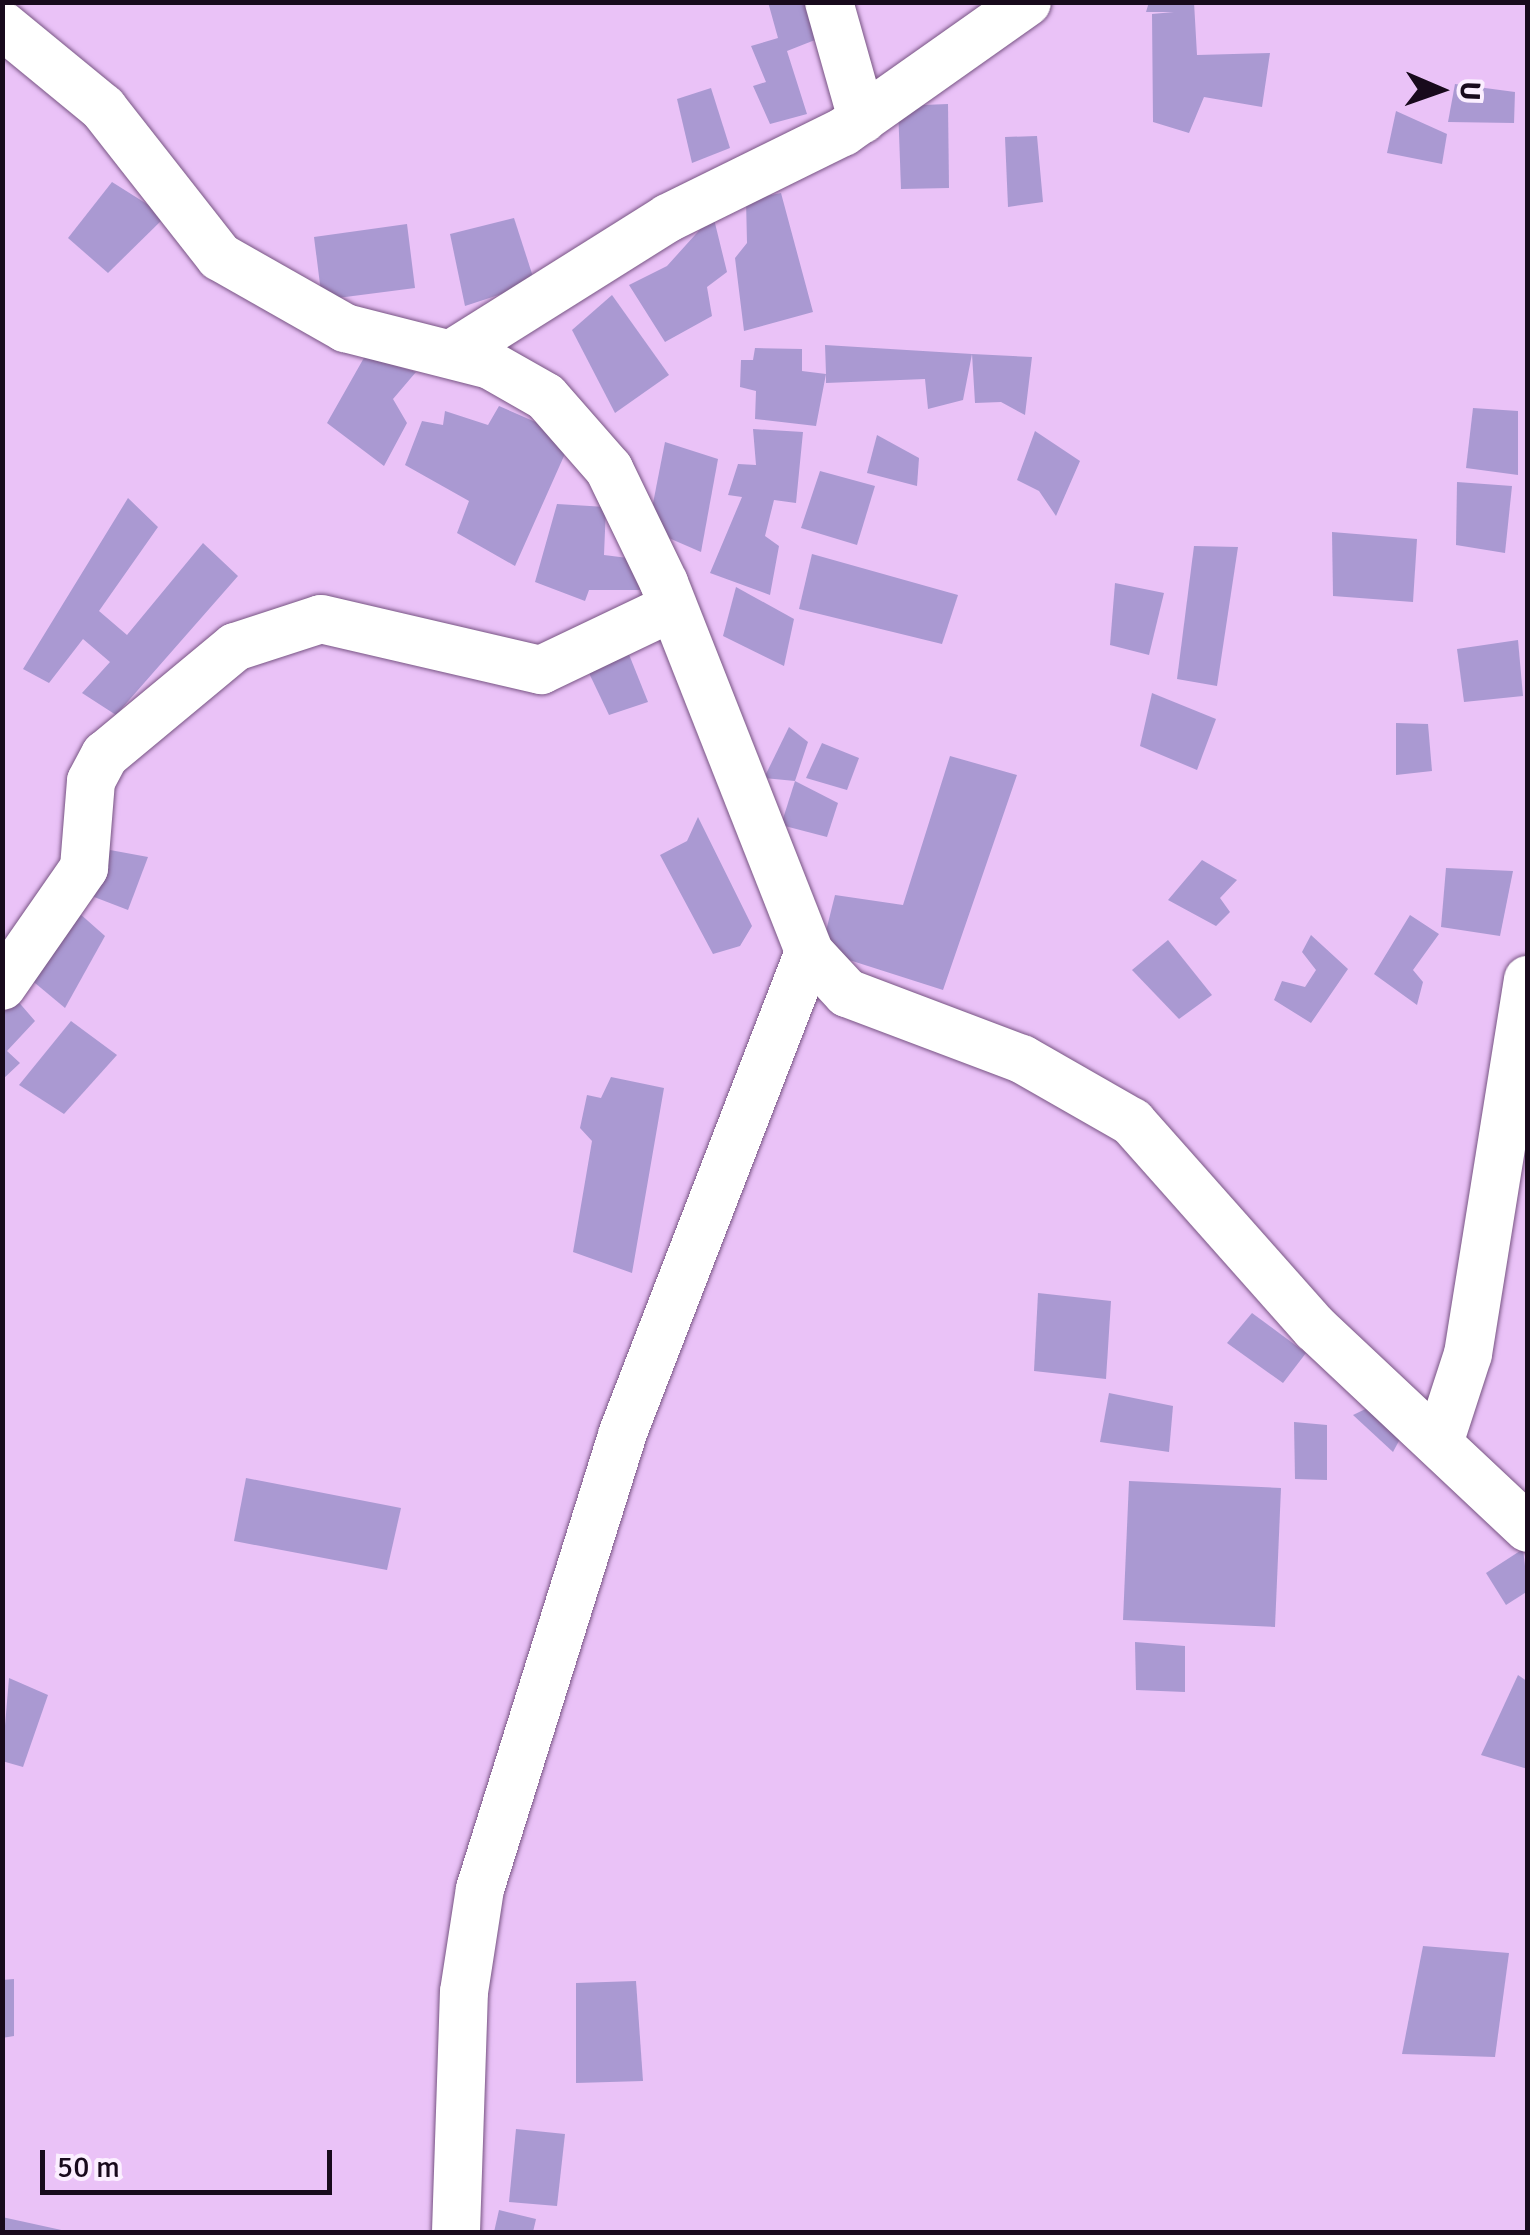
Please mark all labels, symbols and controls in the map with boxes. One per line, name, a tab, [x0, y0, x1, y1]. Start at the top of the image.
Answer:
north arrow	[1390, 40, 1490, 140]
text: U	[1453, 81, 1487, 101]
scale bar	[45, 2130, 338, 2192]
text: 50 m	[57, 2149, 120, 2186]

